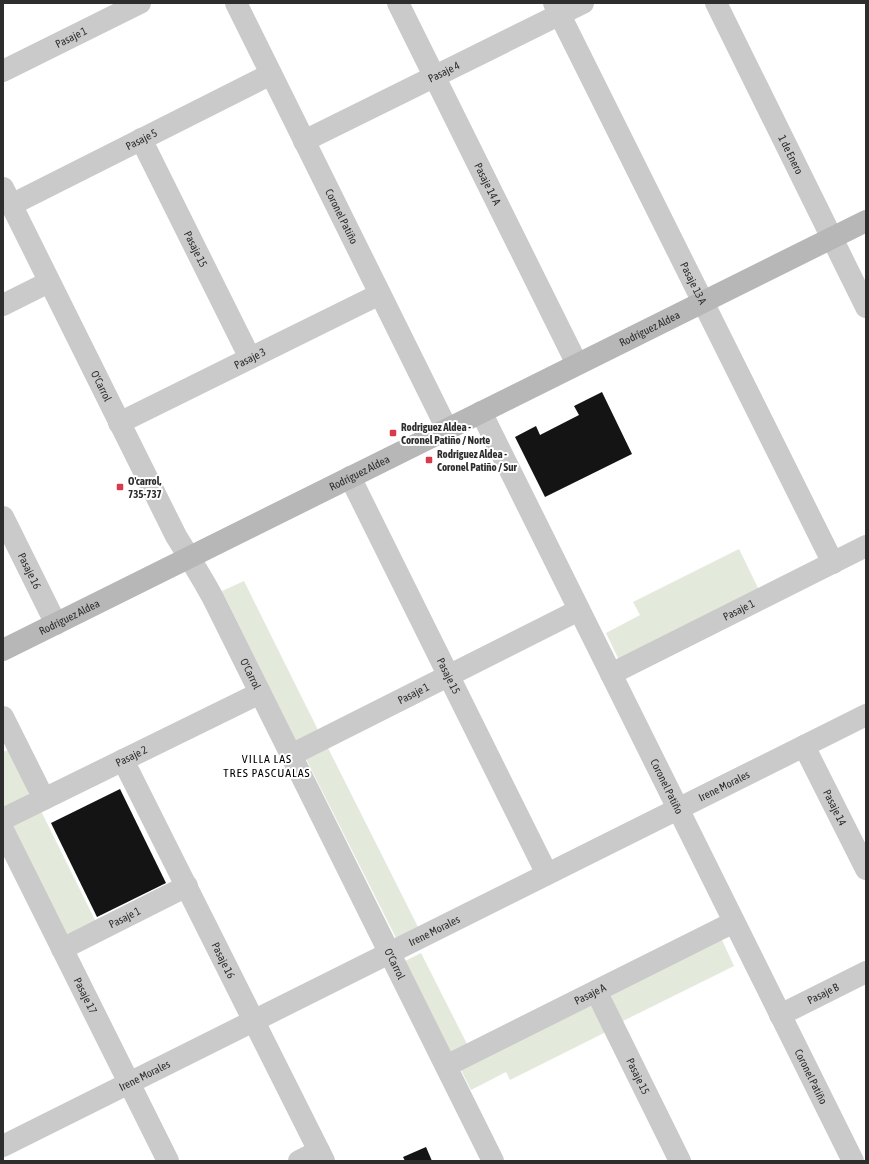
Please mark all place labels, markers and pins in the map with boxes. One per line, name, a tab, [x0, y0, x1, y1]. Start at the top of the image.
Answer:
place label: Rodriguez Aldea - Coronel Patiño / Norte	[401, 421, 490, 446]
marker: Rodriguez Aldea - Coronel Patiño / Norte	[388, 428, 398, 438]
place label: Rodriguez Aldea - Coronel Patiño / Sur	[437, 448, 517, 473]
marker: Rodriguez Aldea - Coronel Patiño / Sur	[424, 455, 434, 465]
place label: O'carrol, 735-737	[128, 475, 162, 500]
marker: O'carrol, 735-737	[115, 482, 125, 492]

